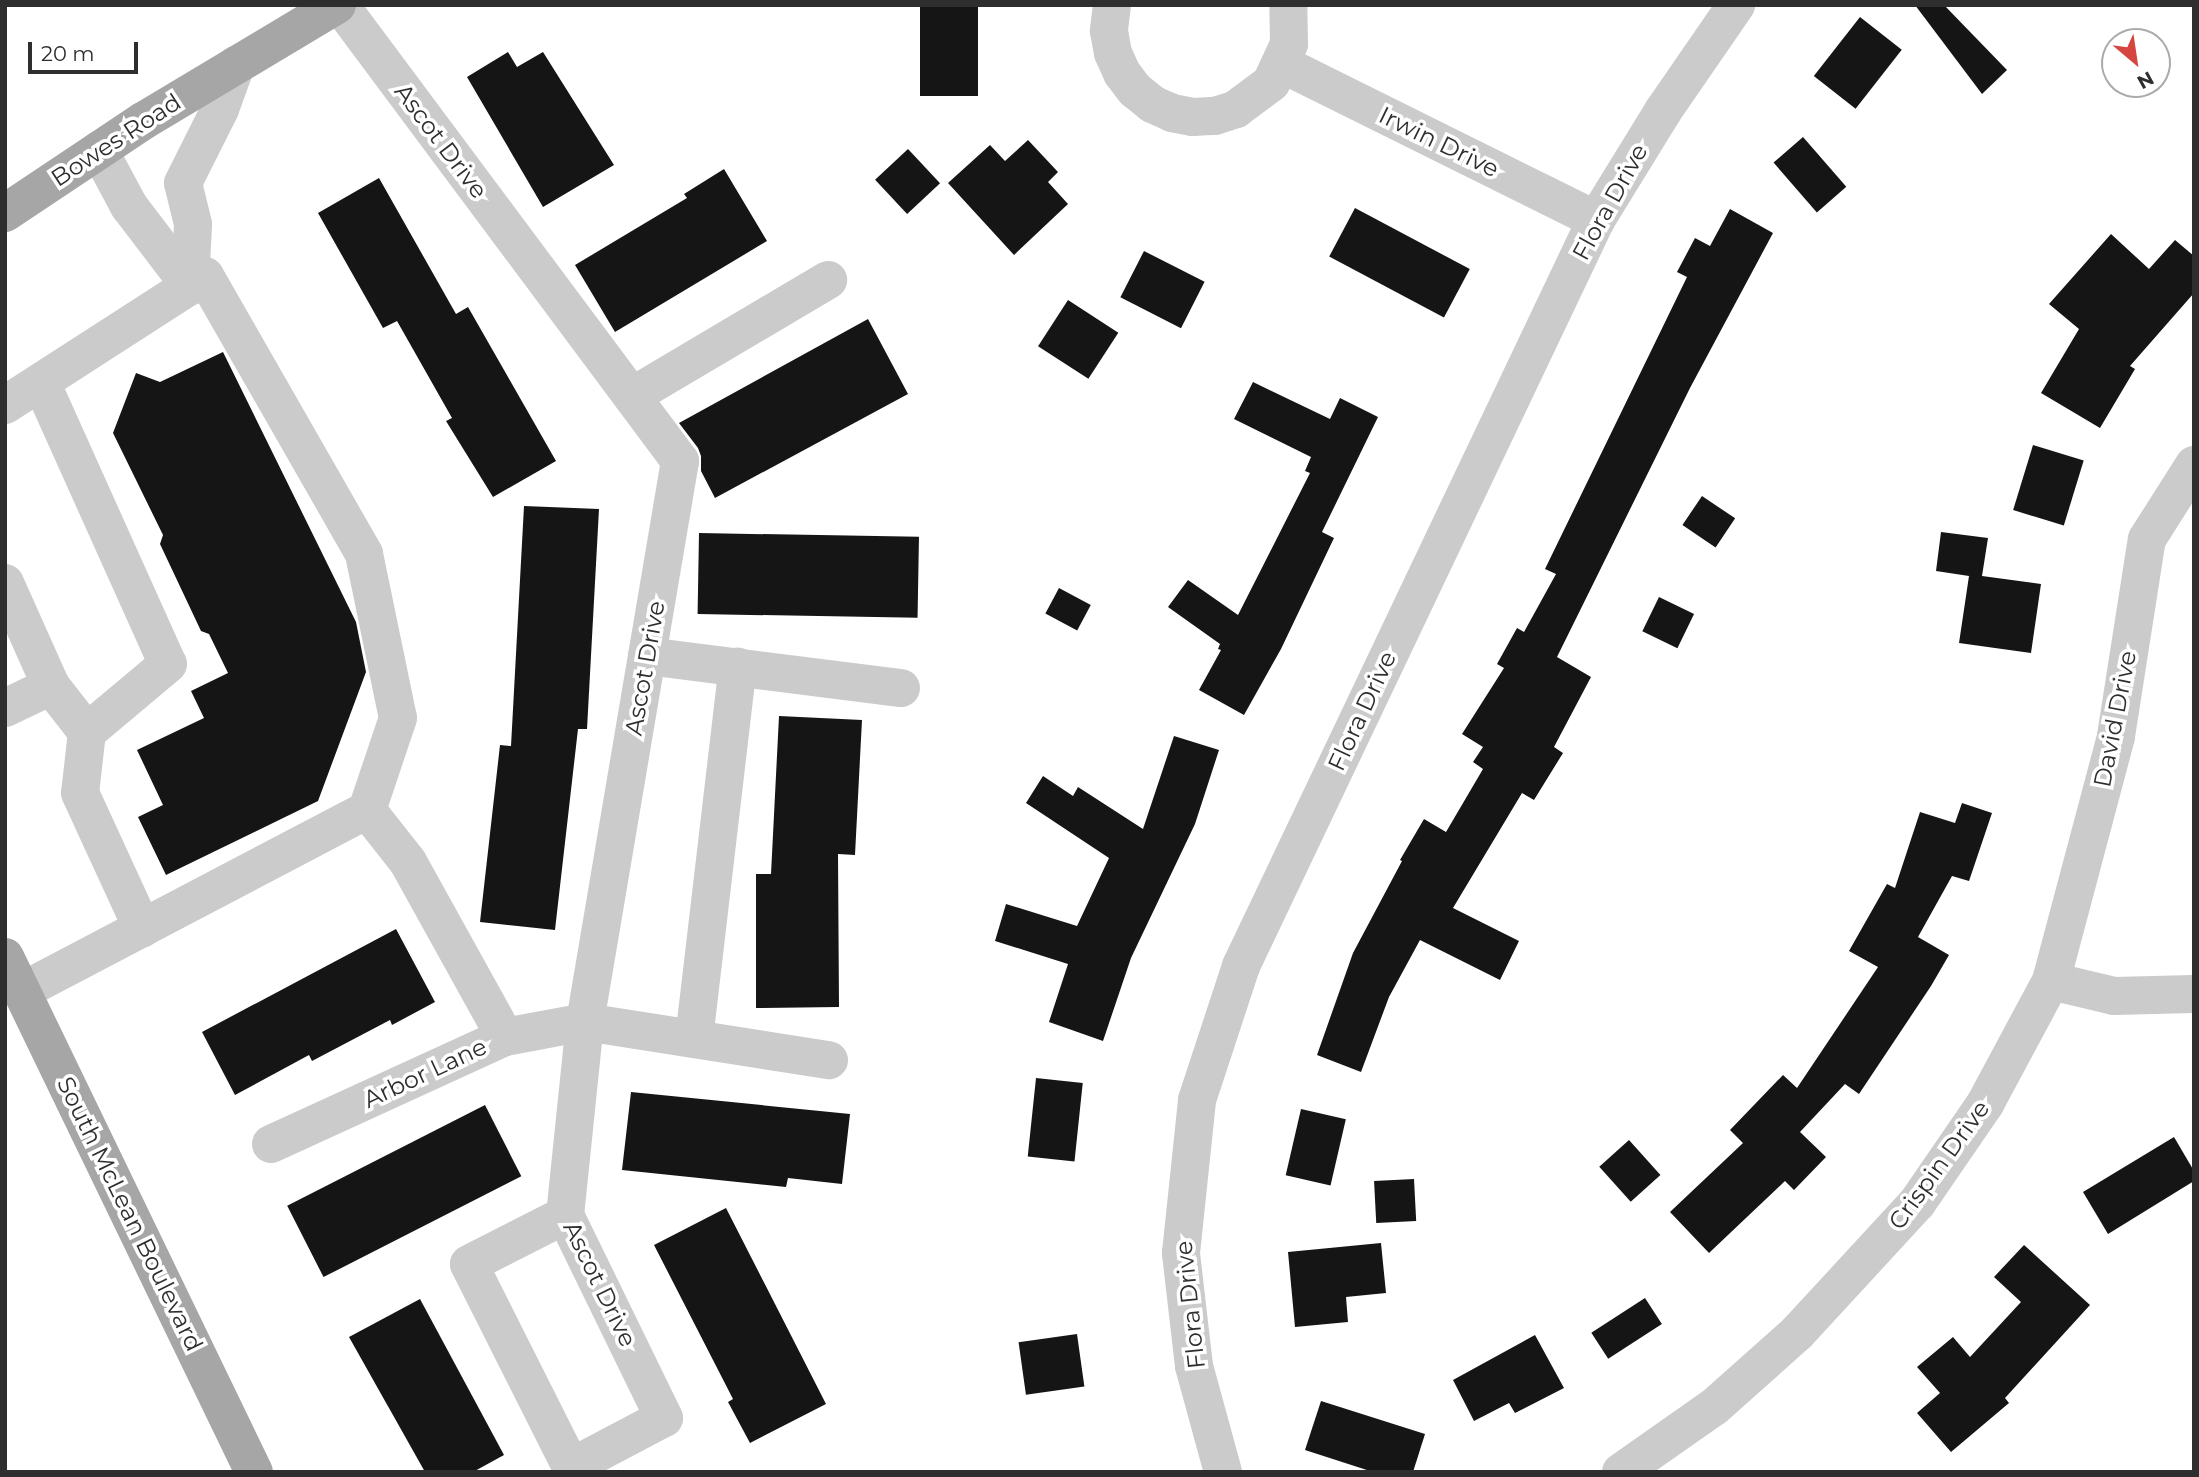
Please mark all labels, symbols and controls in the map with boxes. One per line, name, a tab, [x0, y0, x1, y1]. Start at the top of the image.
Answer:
scale bar	[32, 28, 142, 72]
north arrow	[2101, 28, 2171, 98]
text: 20 m	[41, 41, 95, 66]
text: N	[2133, 66, 2158, 94]
street label: Ascot Drive	[389, 78, 493, 204]
street label: Bowes Road	[46, 87, 186, 193]
street label: Irwin Drive	[1374, 101, 1504, 183]
street label: Flora Drive	[1566, 139, 1654, 265]
street label: Ascot Drive	[619, 599, 671, 737]
street label: Flora Drive	[1322, 647, 1402, 775]
street label: David Drive	[2088, 648, 2142, 790]
street label: Arbor Lane	[359, 1032, 491, 1114]
street label: South McLean Boulevard	[51, 1072, 209, 1356]
street label: Crispin Drive	[1882, 1095, 1996, 1235]
street label: Ascot Drive	[557, 1217, 643, 1351]
street label: Flora Drive	[1169, 1240, 1211, 1370]

